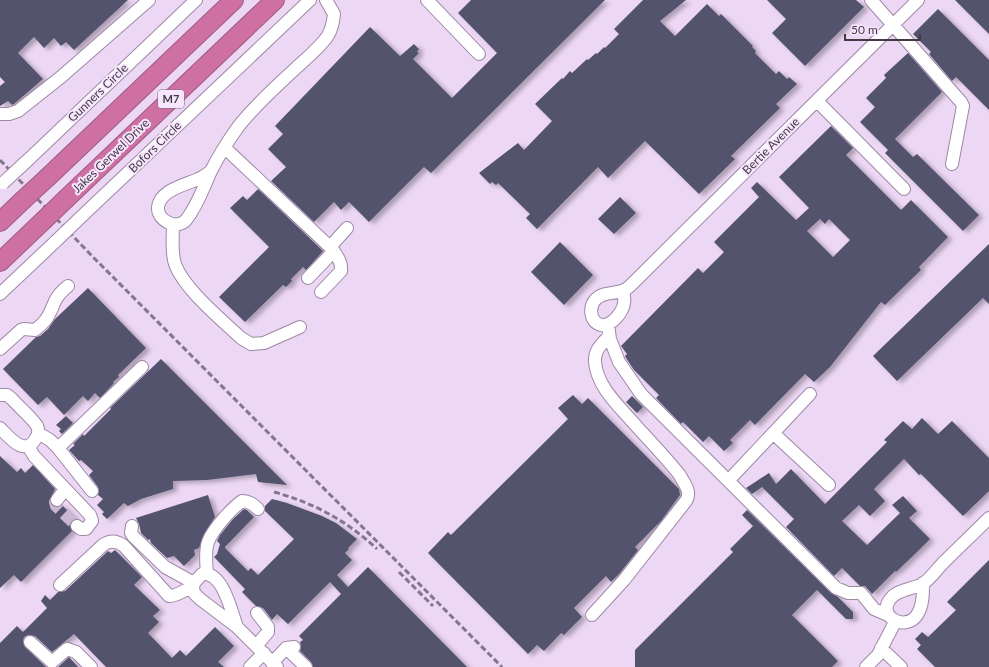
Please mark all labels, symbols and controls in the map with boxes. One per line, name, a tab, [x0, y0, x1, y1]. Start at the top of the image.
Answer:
scale bar	[845, 16, 920, 42]
text: 50 m	[851, 22, 878, 37]
street label: Gunners Circle	[65, 60, 131, 125]
road number: M7	[158, 90, 184, 108]
street label: Bertie Avenue	[739, 114, 802, 177]
street label: Jakes Gerwel Drive	[69, 115, 152, 196]
street label: Bofors Circle	[125, 118, 184, 176]

